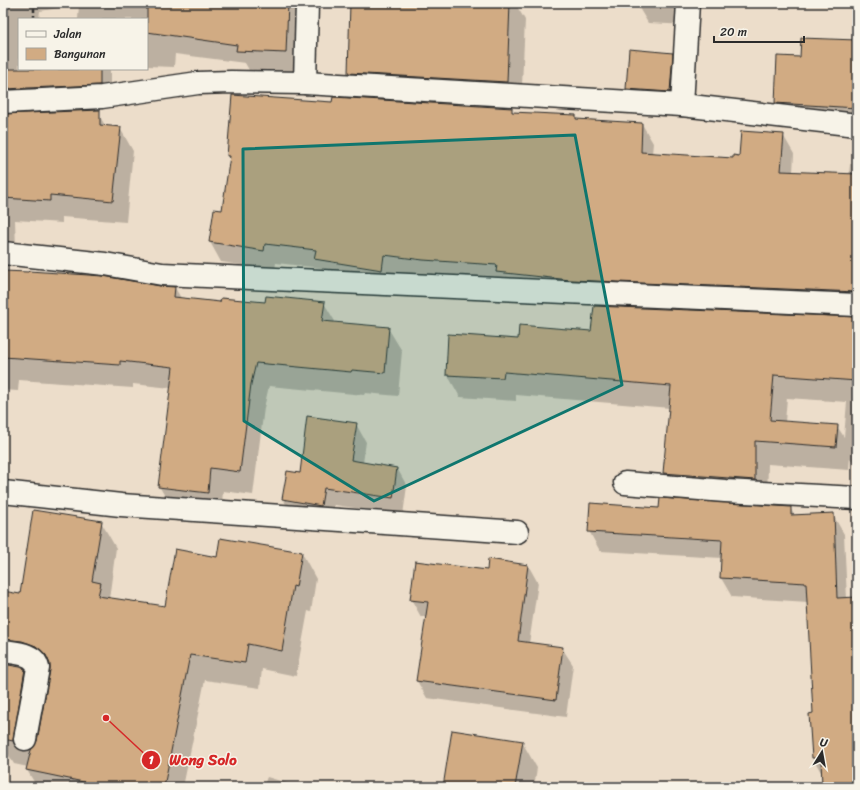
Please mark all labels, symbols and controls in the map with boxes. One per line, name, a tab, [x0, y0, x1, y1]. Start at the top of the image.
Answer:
legend	[18, 18, 148, 70]
scale bar	[714, 18, 804, 44]
text: 20 m	[720, 21, 747, 43]
text: Jalan	[53, 23, 82, 45]
text: Bangunan	[54, 43, 106, 65]
north arrow	[802, 732, 842, 772]
text: U	[818, 733, 830, 753]
callout: Wong Solo	[141, 746, 245, 773]
text: Wong Solo	[169, 747, 237, 773]
text: 1	[148, 749, 154, 771]

